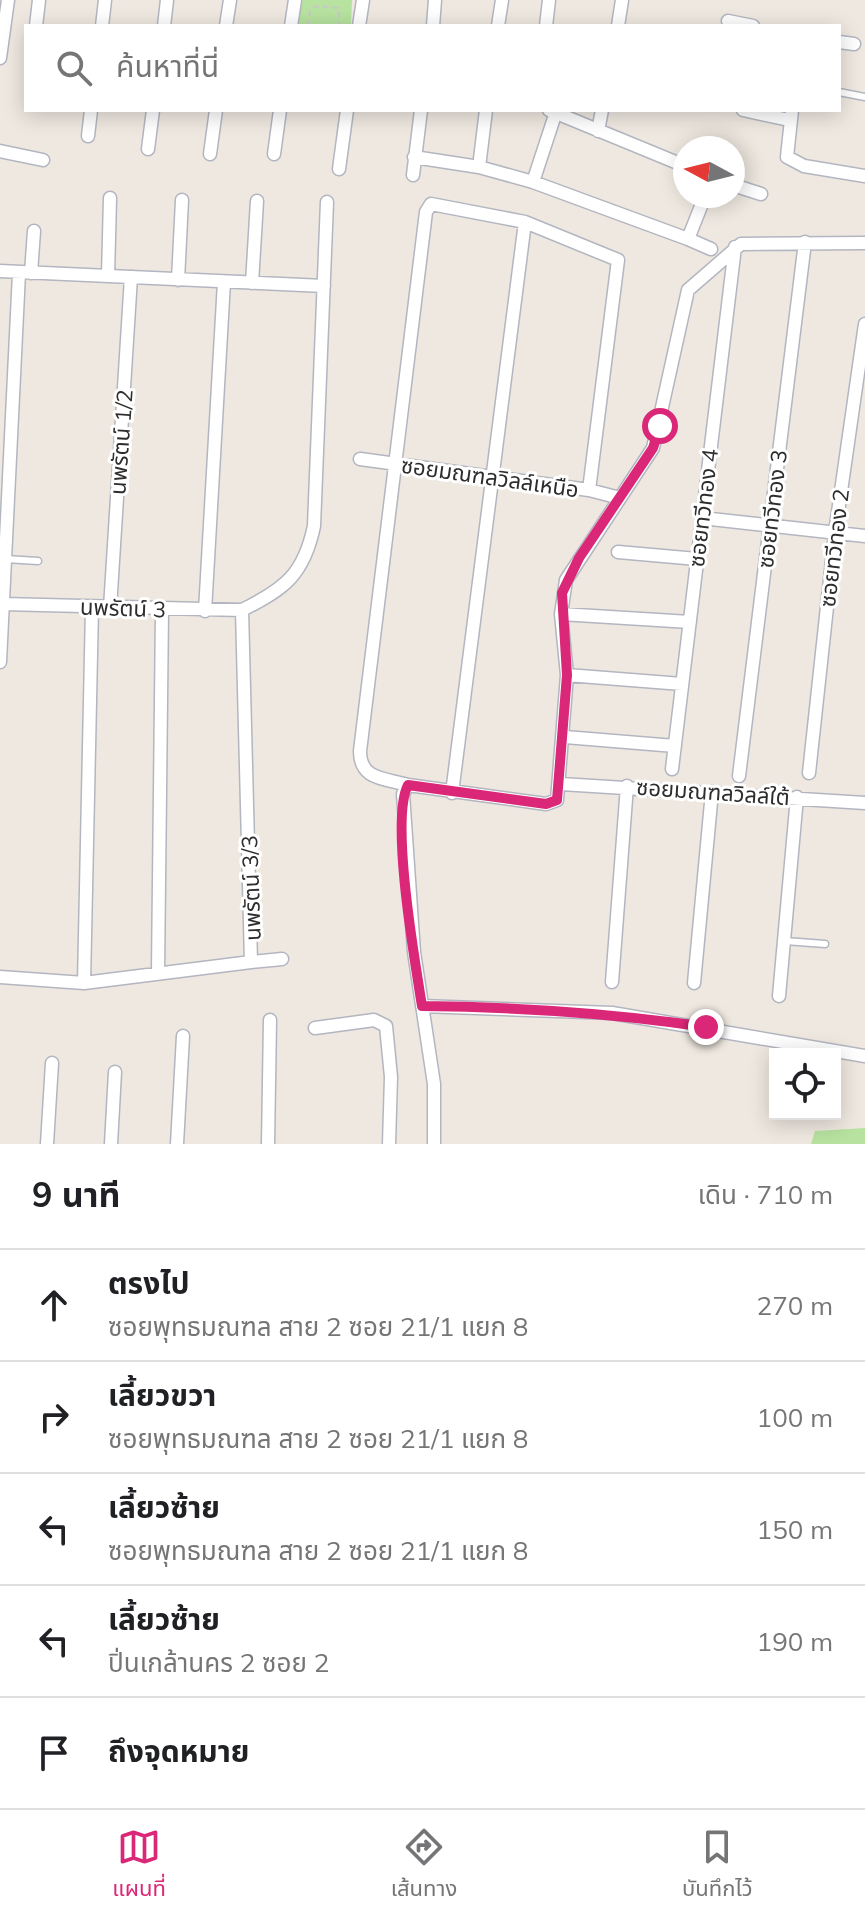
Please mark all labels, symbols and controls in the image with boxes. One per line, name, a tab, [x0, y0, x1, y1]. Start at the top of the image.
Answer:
search box	[24, 24, 841, 112]
icon: search	[52, 46, 96, 90]
text: ค้นหาที่นี่	[116, 47, 219, 85]
north arrow	[673, 136, 745, 208]
street label: นพรัตน์ 1/2	[103, 388, 139, 496]
route start	[642, 408, 678, 444]
street label: ซอยทวีทอง 4	[682, 447, 724, 569]
street label: ซอยทวีทอง 3	[751, 448, 793, 570]
street label: ซอยมณฑลวิลล์เหนือ	[399, 451, 581, 503]
street label: ซอยทวีทอง 2	[813, 487, 855, 609]
street label: นพรัตน์ 3	[80, 593, 166, 623]
street label: ซอยมณฑลวิลล์ใต้	[635, 773, 791, 811]
street label: นพรัตน์ 3/3	[235, 835, 267, 941]
route end	[688, 1009, 724, 1045]
map controls	[769, 1048, 841, 1120]
button: locate	[769, 1048, 841, 1120]
text: 9 นาที	[32, 1173, 120, 1216]
text: เดิน · 710 m	[698, 1178, 833, 1211]
text: ตรงไป	[108, 1264, 190, 1302]
icon: ahead	[32, 1283, 76, 1327]
text: 270 m	[757, 1289, 833, 1322]
text: ซอยพุทธมณฑล สาย 2 ซอย 21/1 แยก 8	[108, 1310, 528, 1343]
text: เลี้ยวขวา	[108, 1376, 216, 1414]
icon: right	[32, 1395, 76, 1439]
text: 100 m	[757, 1401, 833, 1434]
text: ซอยพุทธมณฑล สาย 2 ซอย 21/1 แยก 8	[108, 1422, 528, 1455]
text: เลี้ยวซ้าย	[108, 1488, 220, 1526]
icon: left	[32, 1507, 76, 1551]
text: 150 m	[757, 1513, 833, 1546]
text: ซอยพุทธมณฑล สาย 2 ซอย 21/1 แยก 8	[108, 1534, 528, 1567]
text: เลี้ยวซ้าย	[108, 1600, 220, 1638]
icon: left	[32, 1619, 76, 1663]
text: 190 m	[757, 1625, 833, 1658]
text: ปิ่นเกล้านคร 2 ซอย 2	[108, 1646, 329, 1679]
icon: arrive	[32, 1731, 76, 1775]
text: ถึงจุดหมาย	[108, 1732, 249, 1770]
tab: แผนที่	[112, 1825, 166, 1906]
tab: เส้นทาง	[391, 1825, 457, 1906]
tab: บันทึกไว้	[682, 1825, 753, 1906]

